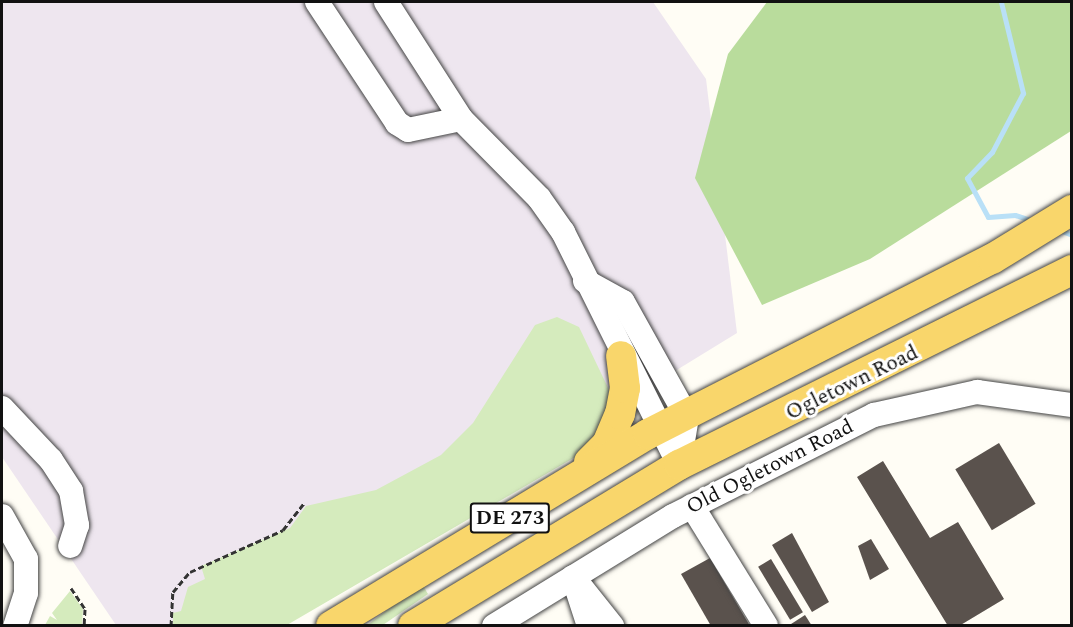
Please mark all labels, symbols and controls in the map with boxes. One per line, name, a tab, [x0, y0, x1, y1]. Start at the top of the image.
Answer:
street label: Ogletown Road	[782, 340, 922, 426]
street label: Old Ogletown Road	[682, 414, 858, 520]
road number: DE 273	[470, 501, 550, 535]

